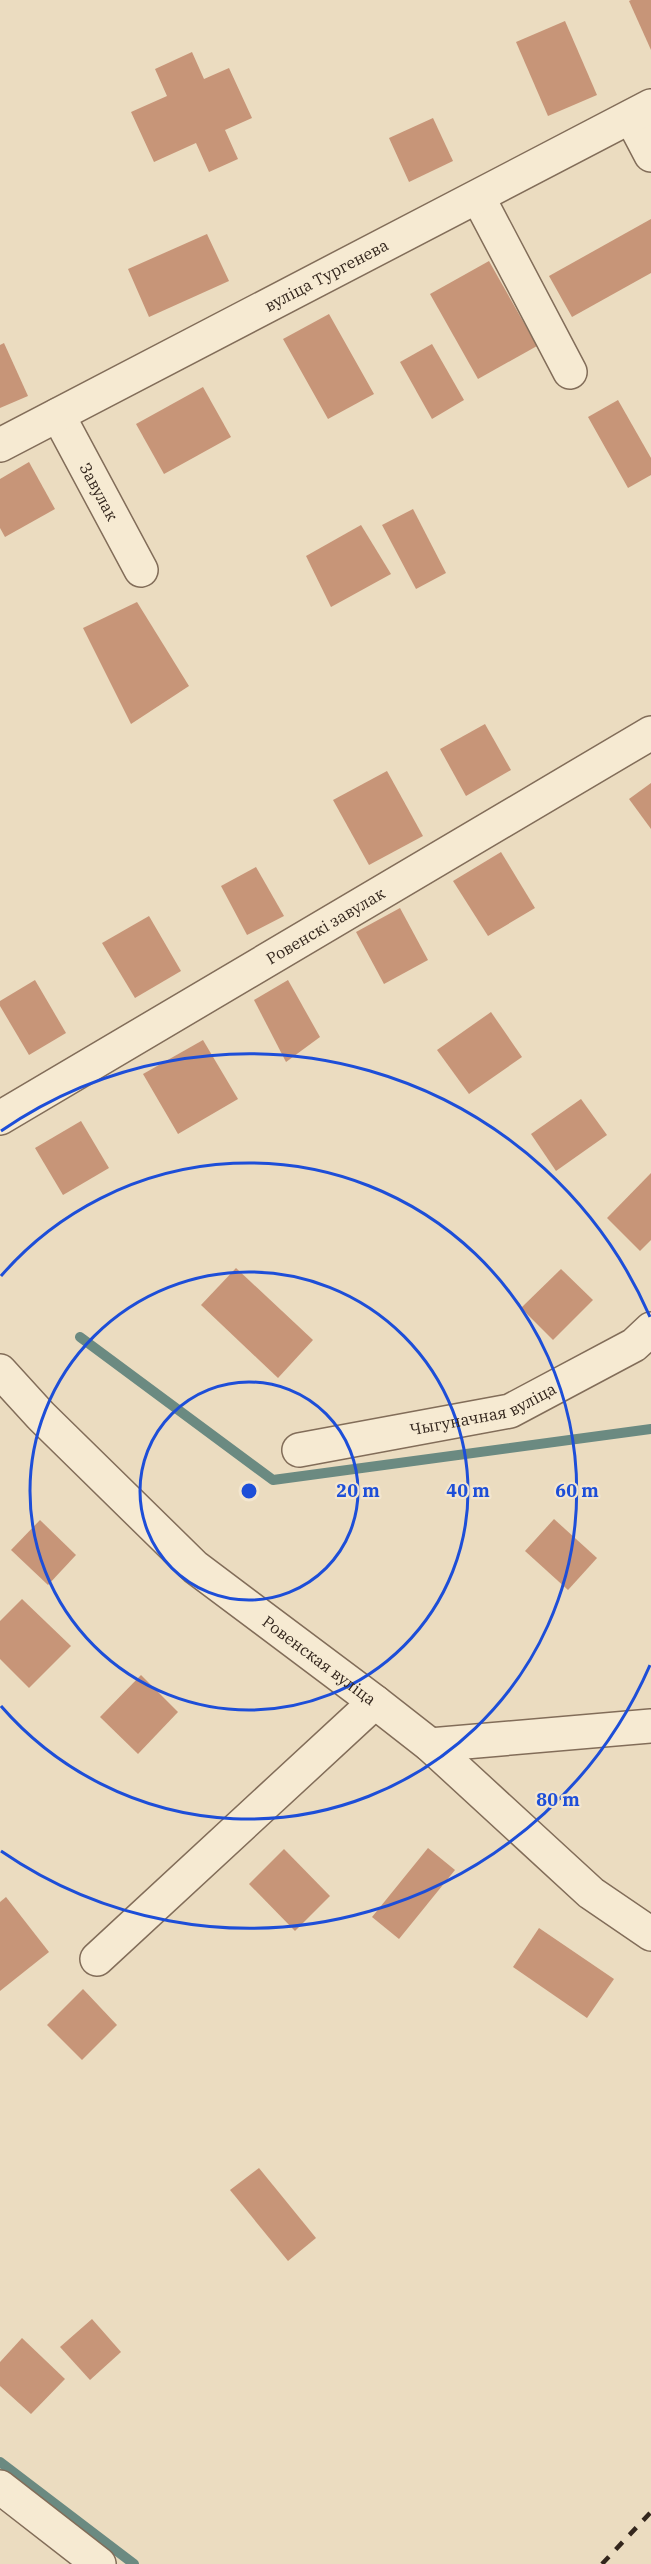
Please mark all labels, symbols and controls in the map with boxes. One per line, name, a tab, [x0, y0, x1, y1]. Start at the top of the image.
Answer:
street label: вуліца Тургенева	[261, 235, 392, 315]
street label: Завулак	[75, 459, 123, 525]
street label: Ровенскі завулак	[262, 882, 389, 968]
street label: Чыгуначная вуліца	[408, 1378, 560, 1439]
text: 20 m	[336, 1479, 380, 1502]
text: 40 m	[446, 1479, 490, 1502]
text: 60 m	[555, 1479, 599, 1502]
centre of rings	[239, 1481, 259, 1501]
street label: Ровенская вуліца	[259, 1611, 380, 1709]
text: 80 m	[536, 1788, 580, 1811]

